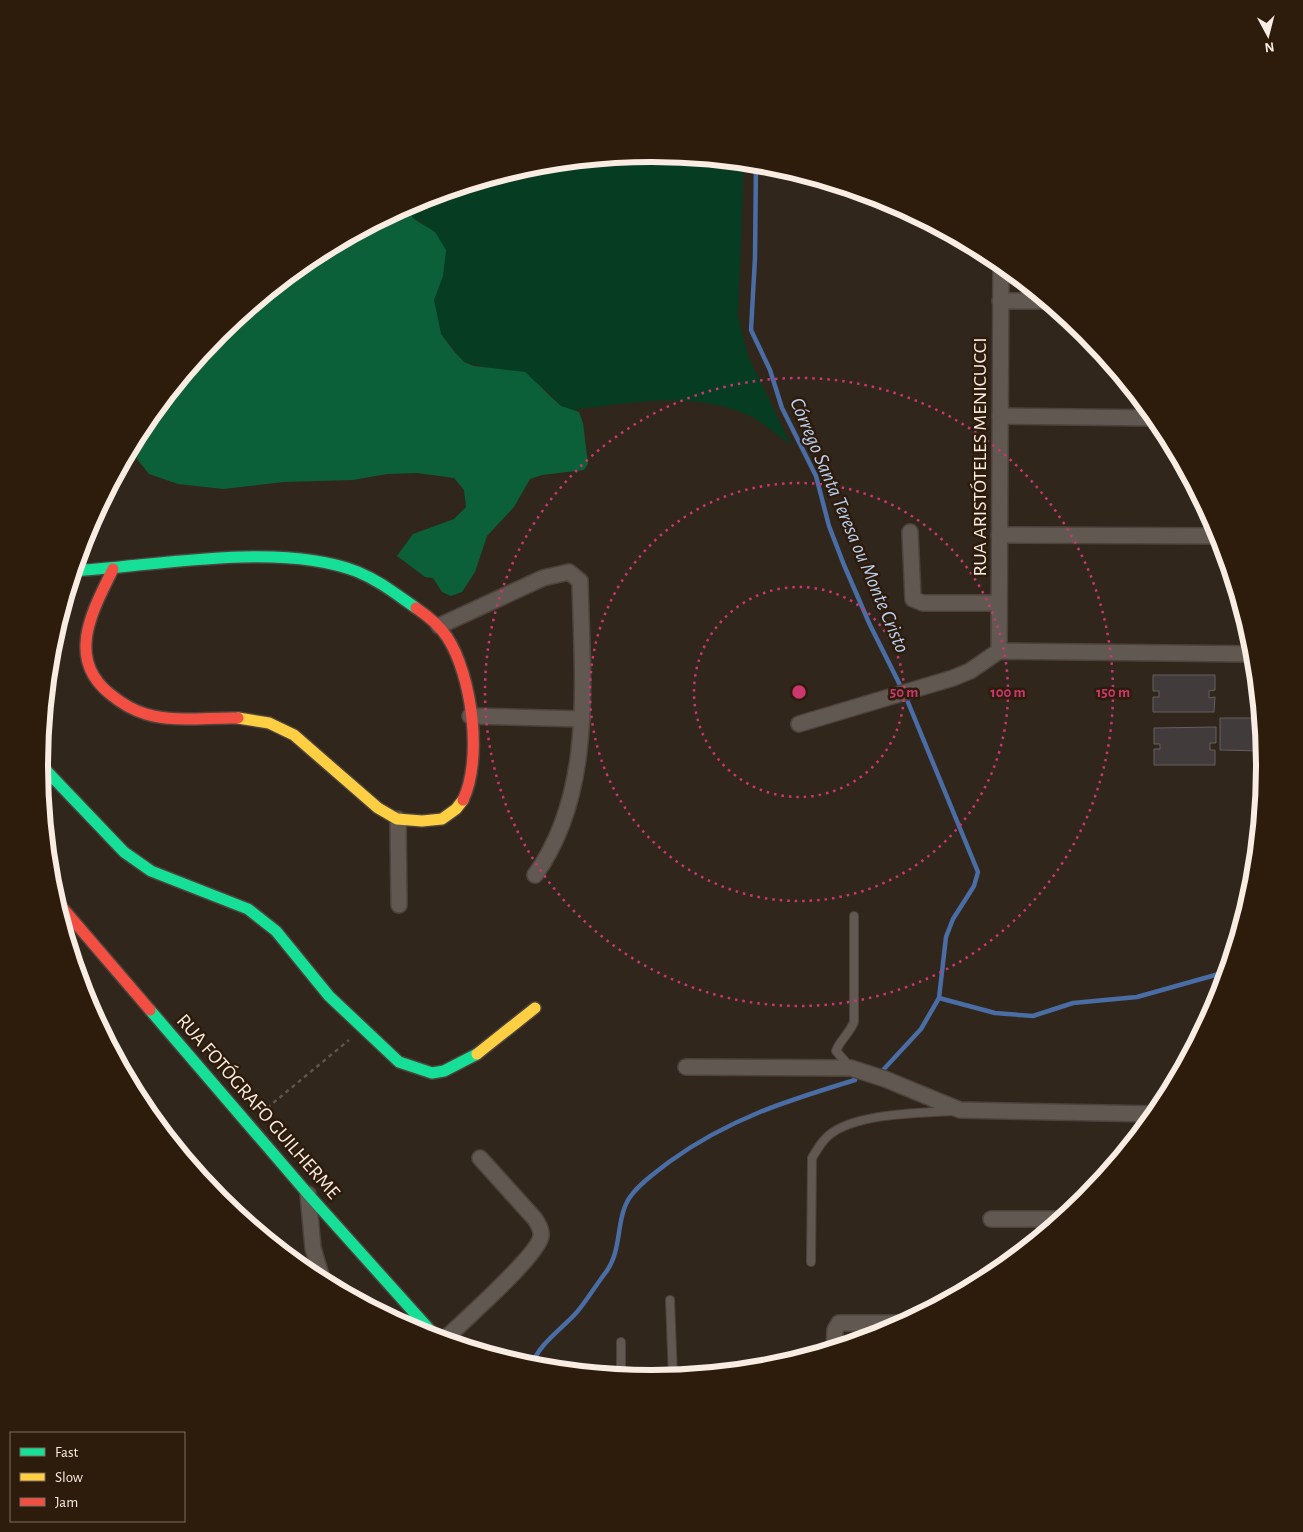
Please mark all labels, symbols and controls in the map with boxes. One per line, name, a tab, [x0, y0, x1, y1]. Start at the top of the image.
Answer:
north arrow	[1243, 10, 1293, 60]
text: N	[1264, 39, 1275, 54]
street label: RUA ARISTÓTELES MENICUCCI	[969, 337, 990, 577]
water label: Córrego Santa Teresa ou Monte Cristo	[786, 395, 913, 656]
centre of rings	[790, 683, 808, 701]
text: 50 m	[890, 685, 918, 700]
text: 100 m	[990, 685, 1026, 700]
text: 150 m	[1096, 685, 1130, 700]
street label: RUA FOTÓGRAFO GUILHERME	[173, 1010, 345, 1203]
legend	[10, 1432, 185, 1522]
text: Fast	[55, 1445, 79, 1460]
text: Slow	[55, 1470, 83, 1485]
text: Jam	[55, 1495, 78, 1510]

